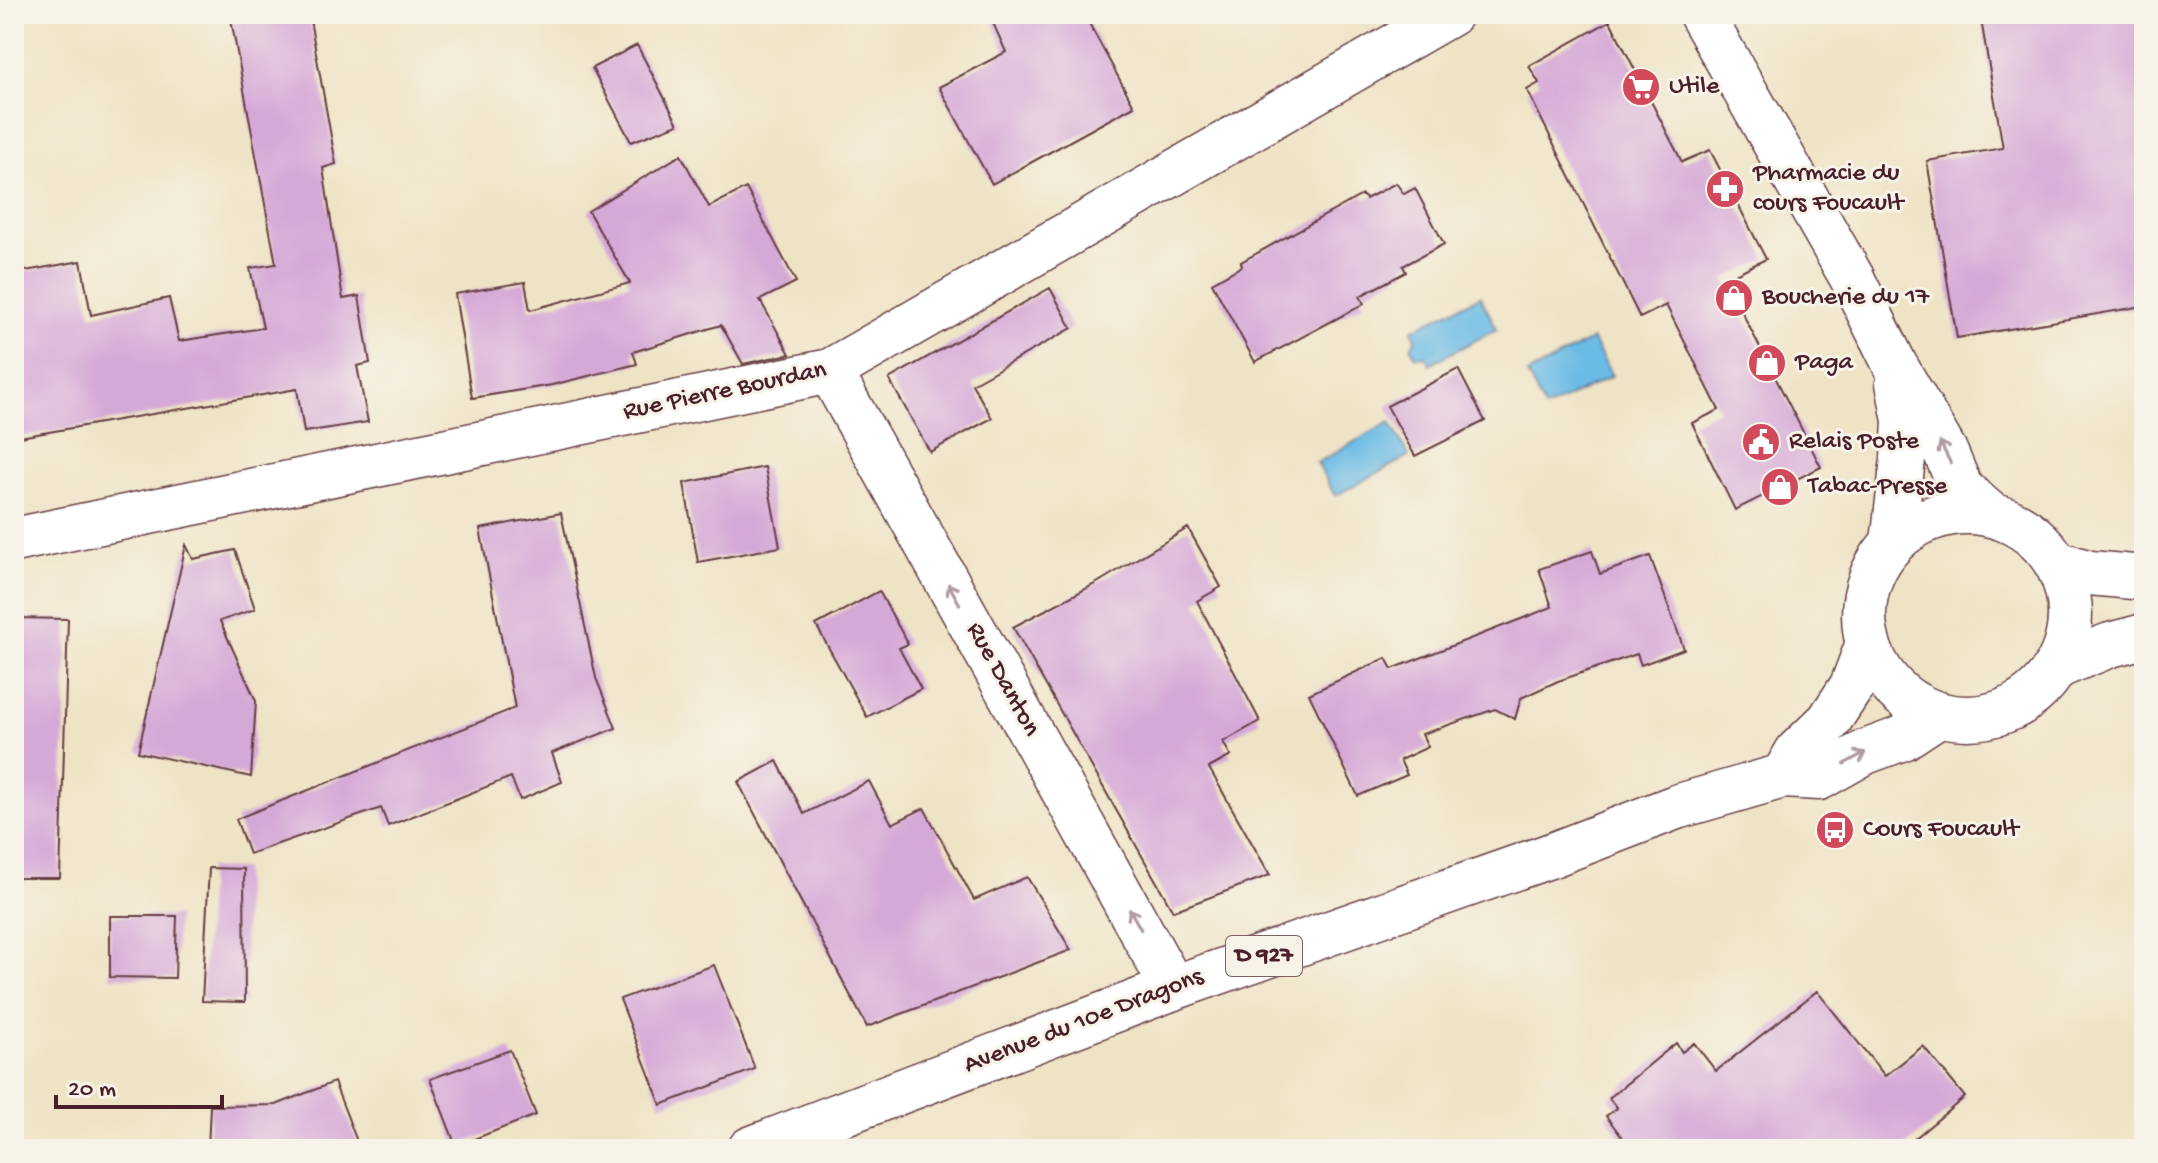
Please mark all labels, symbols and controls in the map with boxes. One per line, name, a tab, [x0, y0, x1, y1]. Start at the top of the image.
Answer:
supermarket icon: Utile	[1620, 66, 1662, 108]
place label: Utile	[1669, 72, 1720, 103]
place label: Pharmacie du cours Foucault	[1752, 159, 1906, 220]
pharmacy icon: Pharmacie du cours Foucault	[1704, 168, 1746, 210]
shop icon: Boucherie du 17	[1713, 277, 1755, 319]
place label: Boucherie du 17	[1761, 283, 1931, 314]
shop icon: Paga	[1746, 342, 1788, 384]
place label: Paga	[1794, 348, 1855, 379]
street label: Rue Pierre Bourdan	[621, 355, 830, 429]
public building icon: Relais Poste	[1740, 421, 1782, 463]
place label: Relais Poste	[1789, 427, 1920, 458]
one-way arrow	[1936, 441, 1952, 465]
shop icon: Tabac-Presse	[1759, 466, 1801, 508]
place label: Tabac-Presse	[1806, 472, 1948, 503]
one-way arrow	[946, 583, 962, 606]
street label: Rue Danton	[958, 618, 1046, 743]
one-way arrow	[1843, 750, 1866, 766]
bus stop icon: Cours Foucault	[1814, 809, 1856, 851]
place label: Cours Foucault	[1863, 815, 2021, 846]
one-way arrow	[1127, 908, 1142, 932]
road number: D 927	[1226, 936, 1302, 976]
street label: Avenue du 10e Dragons	[960, 962, 1209, 1082]
scale bar	[56, 1059, 222, 1109]
text: 20 m	[68, 1076, 116, 1105]

